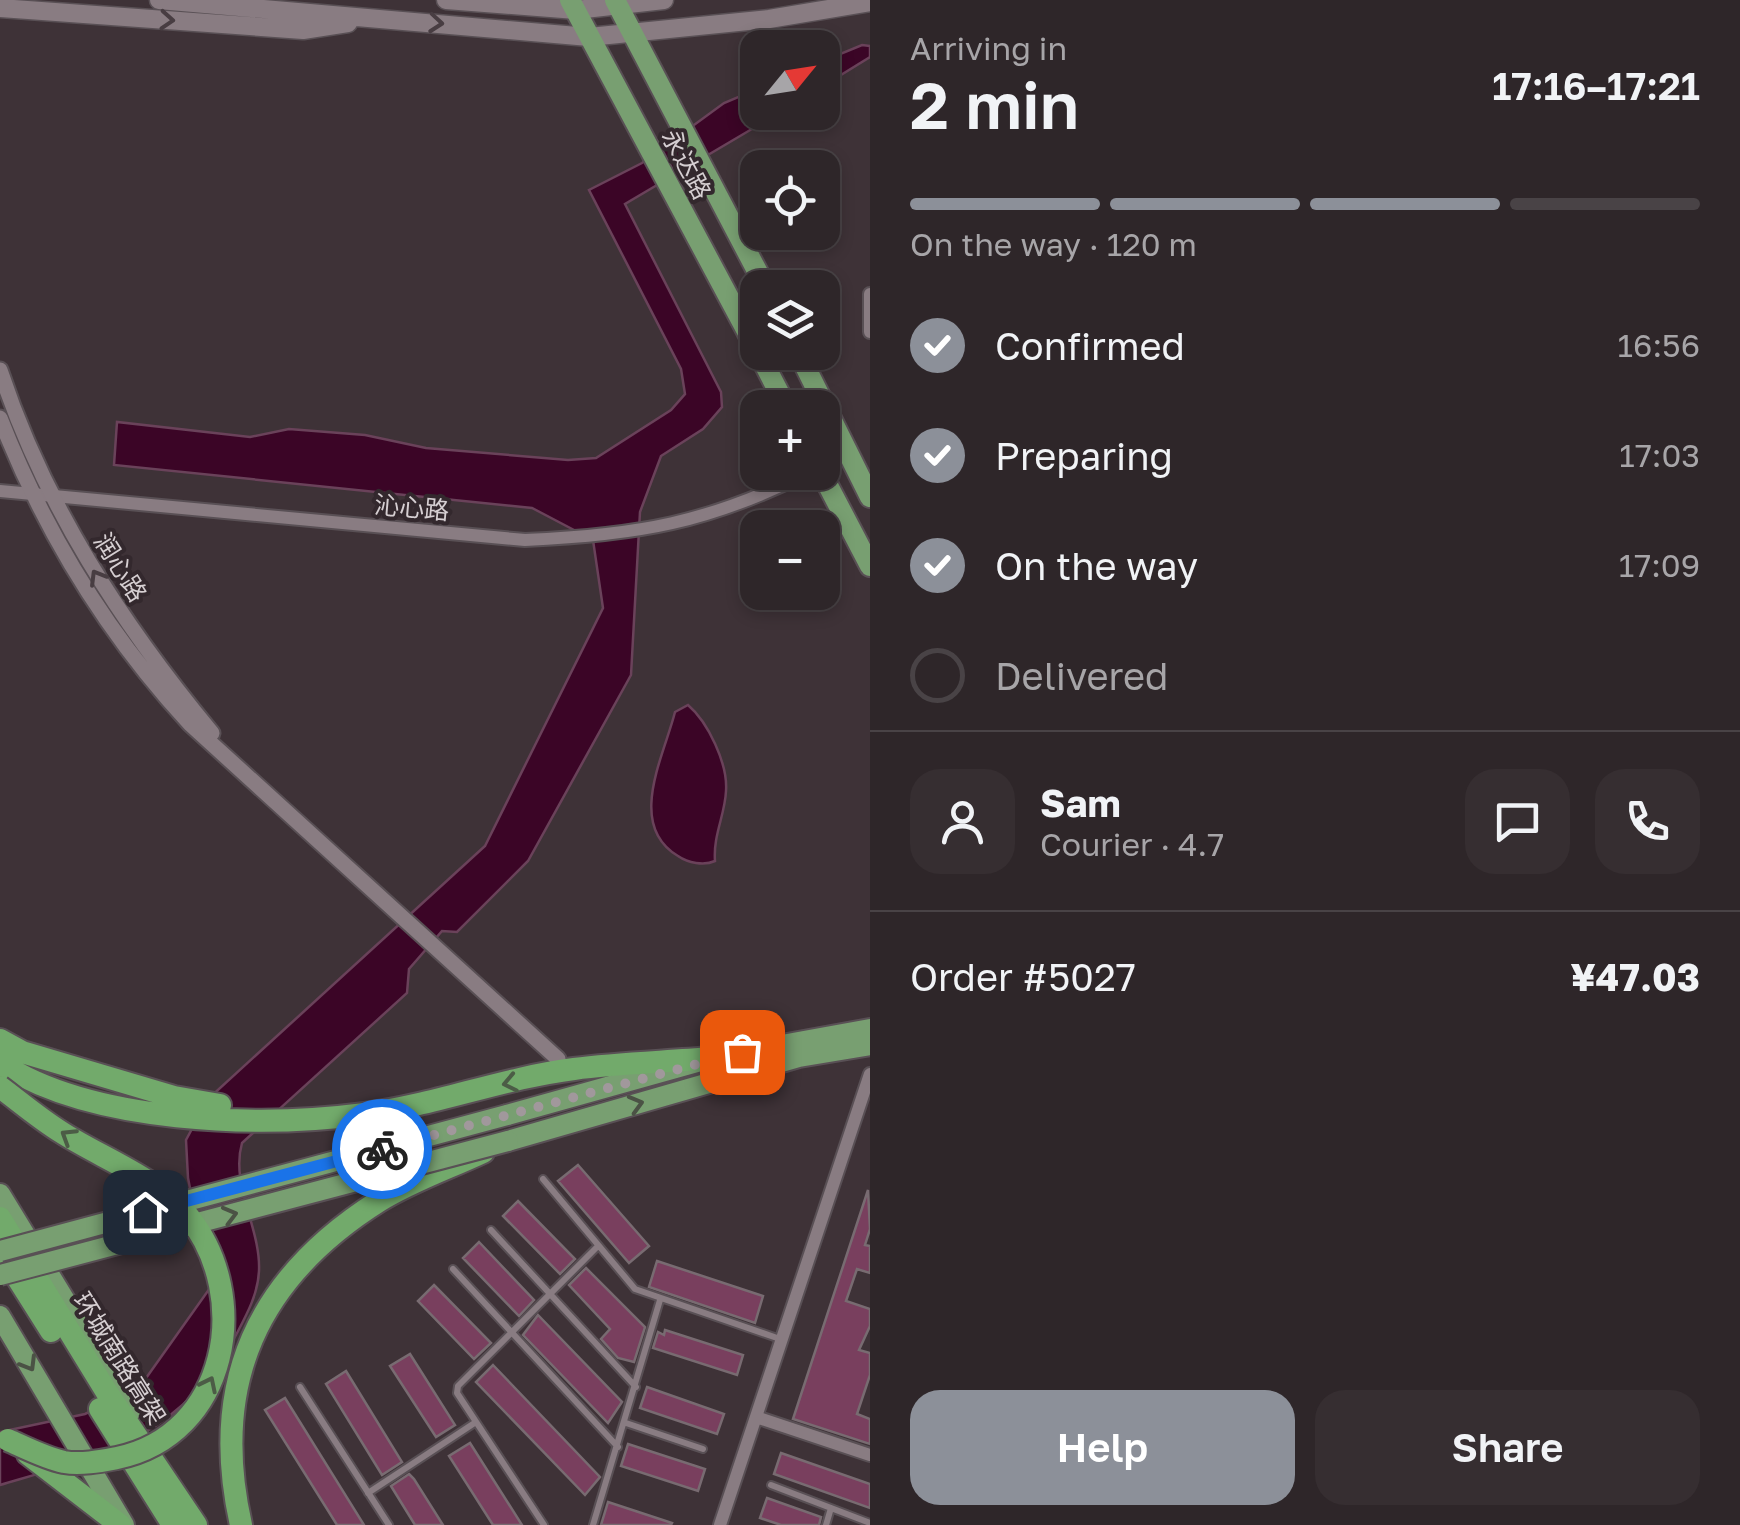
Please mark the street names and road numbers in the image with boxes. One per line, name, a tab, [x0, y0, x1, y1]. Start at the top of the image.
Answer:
street label: 永达路	[656, 124, 718, 204]
street label: 沁心路	[373, 488, 451, 526]
street label: 润心路	[88, 527, 154, 607]
street label: 环城南路高架	[67, 1286, 173, 1430]

